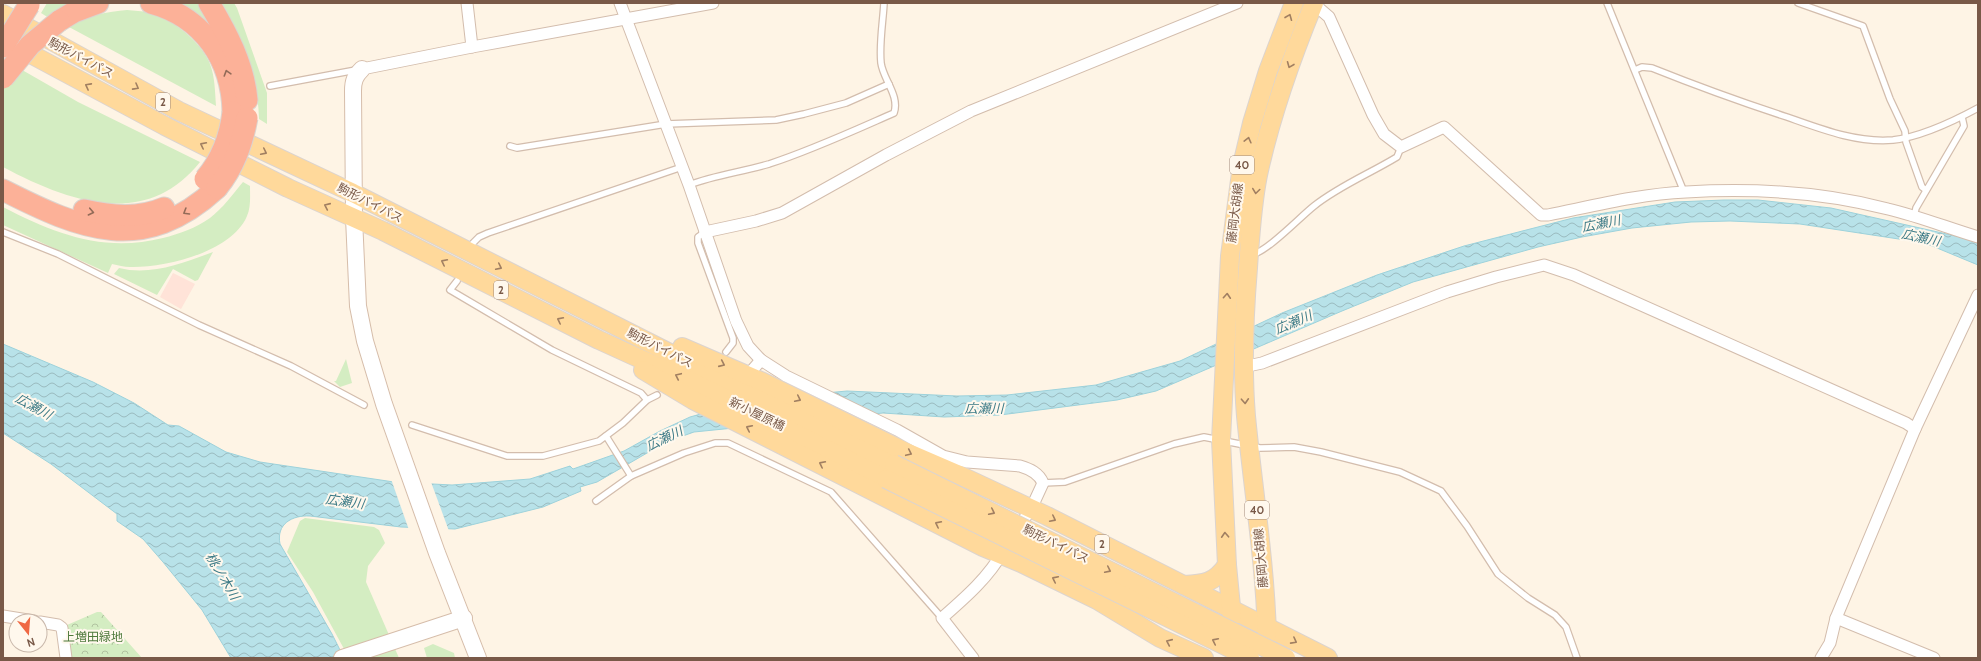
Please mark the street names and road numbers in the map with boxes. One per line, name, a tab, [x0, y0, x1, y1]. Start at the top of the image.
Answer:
street label: 駒形バイパス	[46, 34, 116, 81]
road number: 2	[156, 93, 170, 111]
road number: 40	[1230, 156, 1254, 174]
street label: 駒形バイパス	[335, 180, 406, 226]
street label: 藤岡大胡線	[1223, 182, 1246, 244]
road number: 2	[494, 281, 508, 299]
street label: 駒形バイパス	[625, 325, 696, 371]
street label: 新小屋原橋	[727, 394, 787, 433]
road number: 40	[1245, 501, 1269, 519]
street label: 駒形バイパス	[1021, 521, 1092, 566]
street label: 藤岡大胡線	[1250, 527, 1271, 589]
road number: 2	[1095, 535, 1109, 553]

